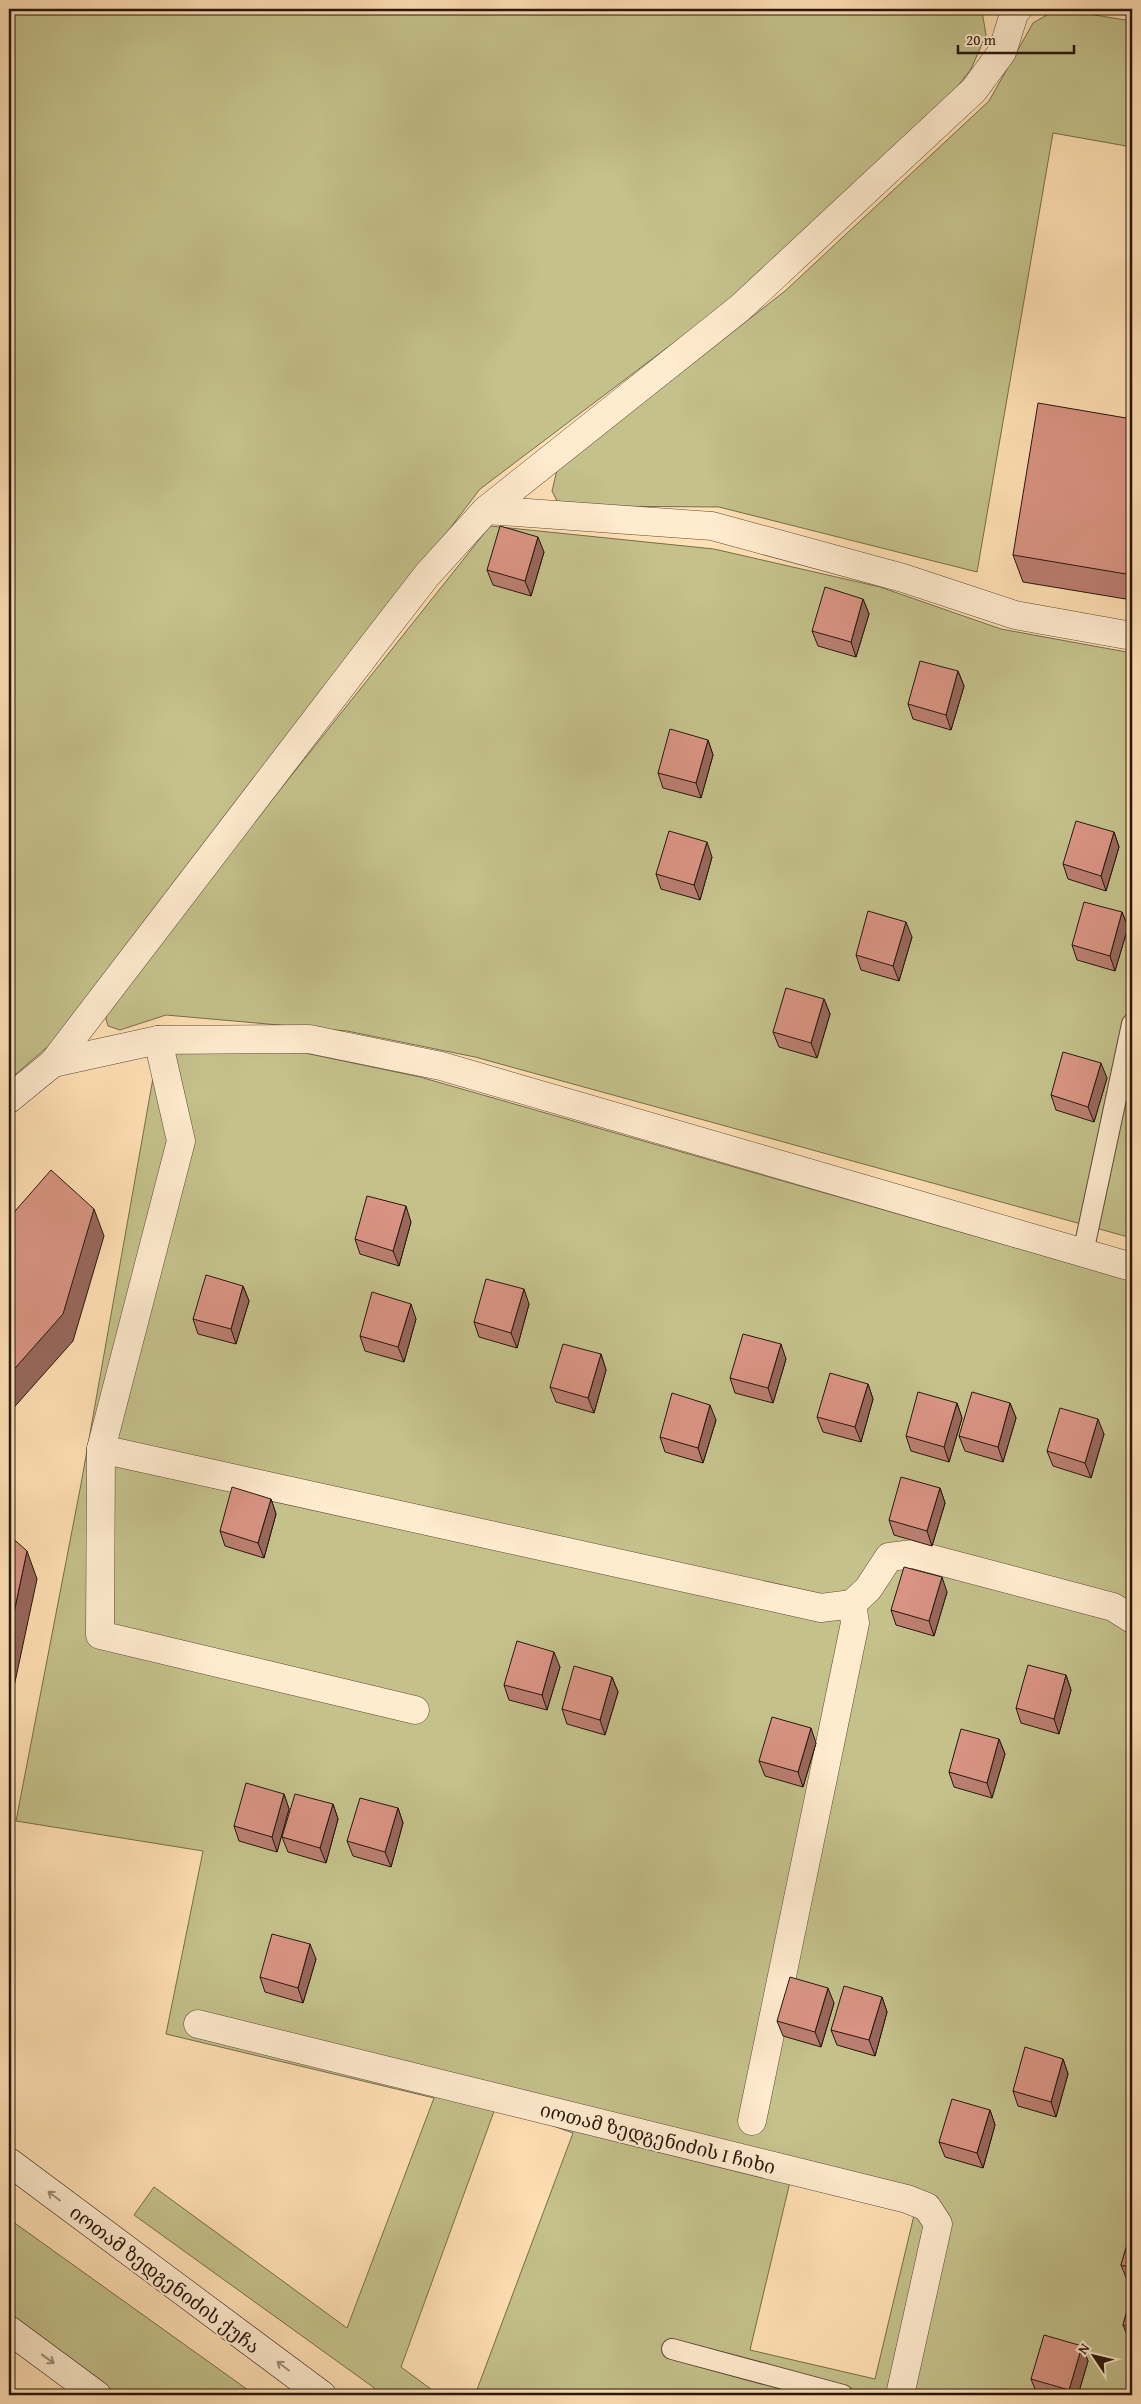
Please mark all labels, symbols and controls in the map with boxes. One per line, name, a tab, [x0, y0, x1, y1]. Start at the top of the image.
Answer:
scale bar	[958, 22, 1075, 54]
text: 20 m	[966, 29, 997, 50]
street label: იოთამ ზედგენიძის I ჩიხი	[537, 2095, 779, 2181]
one-way arrow	[47, 2191, 61, 2201]
street label: იოთამ ზედგენიძის ქუჩა	[64, 2198, 266, 2360]
north arrow	[1068, 2332, 1118, 2382]
text: N	[1072, 2338, 1095, 2358]
one-way arrow	[41, 2354, 55, 2364]
one-way arrow	[276, 2361, 290, 2371]

